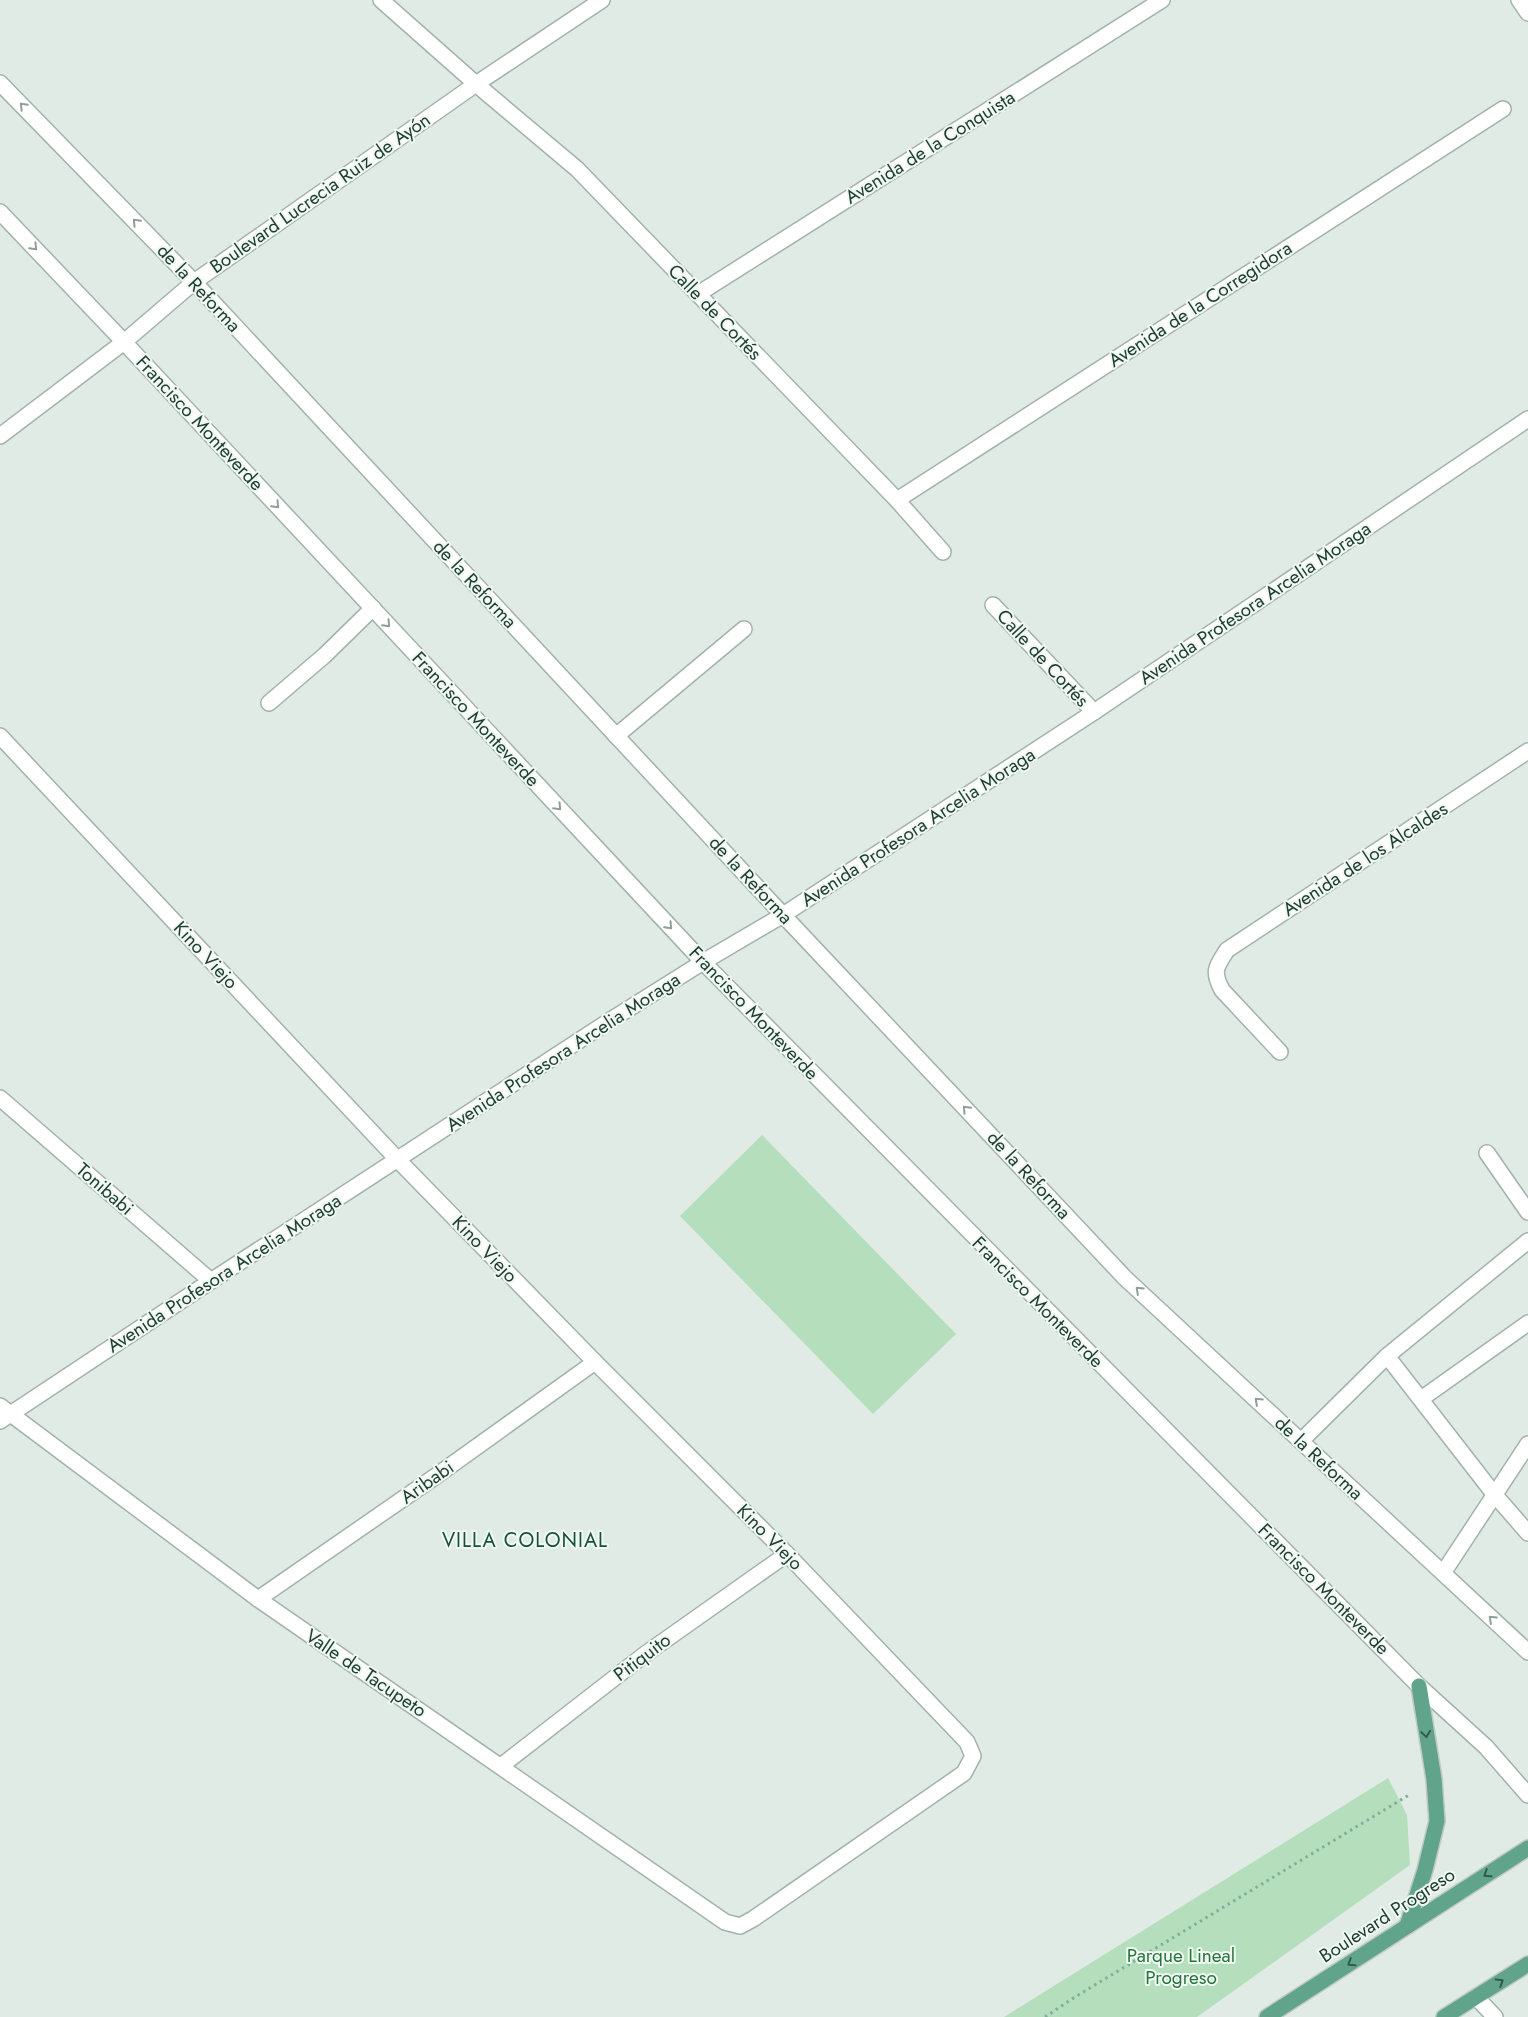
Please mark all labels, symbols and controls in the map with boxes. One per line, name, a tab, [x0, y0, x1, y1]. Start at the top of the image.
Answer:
street label: Avenida de la Conquista	[840, 84, 1020, 210]
one-way arrow	[19, 103, 28, 112]
street label: Boulevard Lucrecia Ruiz de Ayón	[204, 106, 436, 280]
one-way arrow	[133, 219, 142, 228]
street label: Avenida de la Corregidora	[1103, 234, 1297, 374]
street label: de la Reforma	[151, 238, 247, 338]
one-way arrow	[28, 242, 37, 251]
street label: Calle de Cortés	[662, 258, 768, 366]
street label: Francisco Monteverde	[130, 349, 270, 497]
one-way arrow	[270, 500, 279, 509]
street label: Avenida Profesora Arcelia Moraga	[1134, 515, 1376, 691]
street label: de la Reforma	[427, 534, 523, 634]
street label: Calle de Cortés	[991, 603, 1096, 713]
one-way arrow	[381, 618, 390, 627]
street label: Francisco Monteverde	[406, 645, 546, 793]
street label: Avenida Profesora Arcelia Moraga	[796, 741, 1040, 913]
street label: Avenida de los Alcaldes	[1277, 795, 1453, 923]
one-way arrow	[552, 801, 561, 810]
street label: de la Reforma	[703, 830, 799, 930]
street label: Kino Viejo	[167, 915, 245, 995]
one-way arrow	[663, 920, 672, 929]
street label: Francisco Monteverde	[683, 940, 825, 1086]
street label: Avenida Profesora Arcelia Moraga	[441, 966, 685, 1138]
one-way arrow	[963, 1106, 972, 1115]
street label: de la Reforma	[981, 1125, 1077, 1225]
street label: Tonibabi	[70, 1157, 140, 1221]
street label: Avenida Profesora Arcelia Moraga	[102, 1187, 346, 1359]
street label: Kino Viejo	[446, 1209, 524, 1289]
street label: Francisco Monteverde	[966, 1230, 1110, 1374]
one-way arrow	[1135, 1287, 1144, 1296]
one-way arrow	[1254, 1398, 1263, 1407]
street label: de la Reforma	[1269, 1410, 1369, 1506]
street label: Aribabi	[395, 1454, 459, 1510]
street label: Kino Viejo	[731, 1498, 809, 1576]
street label: Francisco Monteverde	[1252, 1517, 1396, 1661]
district label: VILLA COLONIAL	[442, 1526, 608, 1555]
one-way arrow	[1489, 1615, 1498, 1624]
street label: Valle de Tacupeto	[300, 1622, 432, 1724]
street label: Pitiquito	[608, 1626, 676, 1688]
one-way arrow	[1420, 1730, 1431, 1738]
street label: Boulevard Progreso	[1314, 1861, 1460, 1969]
one-way arrow	[1483, 1868, 1493, 1877]
park label: Parque Lineal Progreso	[1127, 1942, 1235, 1991]
one-way arrow	[1347, 1956, 1356, 1966]
one-way arrow	[1495, 1979, 1504, 1988]

